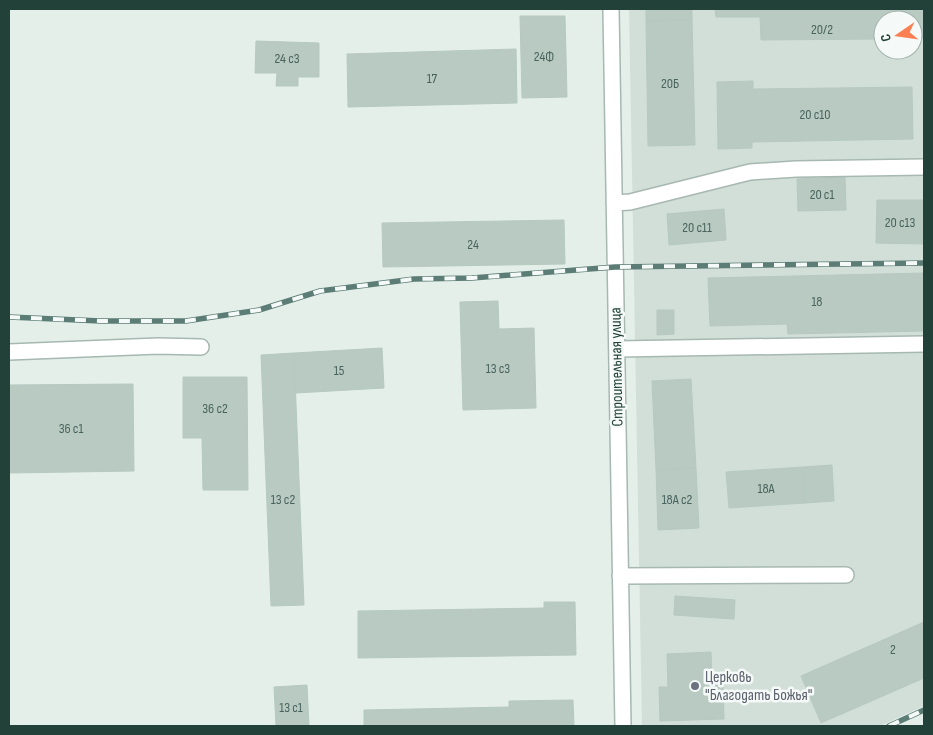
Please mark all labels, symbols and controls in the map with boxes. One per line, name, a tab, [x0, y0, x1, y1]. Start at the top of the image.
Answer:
north arrow	[873, 10, 923, 60]
house number: 20/2	[811, 21, 833, 38]
text: С	[877, 32, 895, 43]
house number: 24Ф	[534, 48, 554, 65]
house number: 24 с3	[274, 50, 300, 67]
house number: 17	[427, 70, 438, 87]
house number: 20Б	[661, 75, 679, 92]
house number: 20 с10	[800, 106, 830, 123]
house number: 20 с1	[810, 186, 834, 203]
house number: 20 с13	[885, 214, 915, 231]
house number: 20 с11	[682, 219, 712, 236]
house number: 24	[467, 236, 479, 253]
house number: 18	[811, 293, 823, 310]
street label: Строительная улица	[606, 307, 628, 427]
house number: 13 с3	[486, 360, 510, 377]
house number: 15	[334, 362, 345, 379]
house number: 36 с2	[202, 400, 228, 417]
house number: 36 с1	[59, 420, 83, 437]
house number: 18А	[757, 480, 776, 497]
house number: 13 с2	[271, 491, 295, 508]
house number: 18А с2	[662, 491, 693, 508]
house number: 2	[890, 641, 896, 658]
place label: Церковь "Благодать Божья"	[705, 668, 813, 705]
marker: Церковь "Благодать Божья"	[689, 680, 701, 692]
house number: 13 с1	[279, 699, 303, 716]

